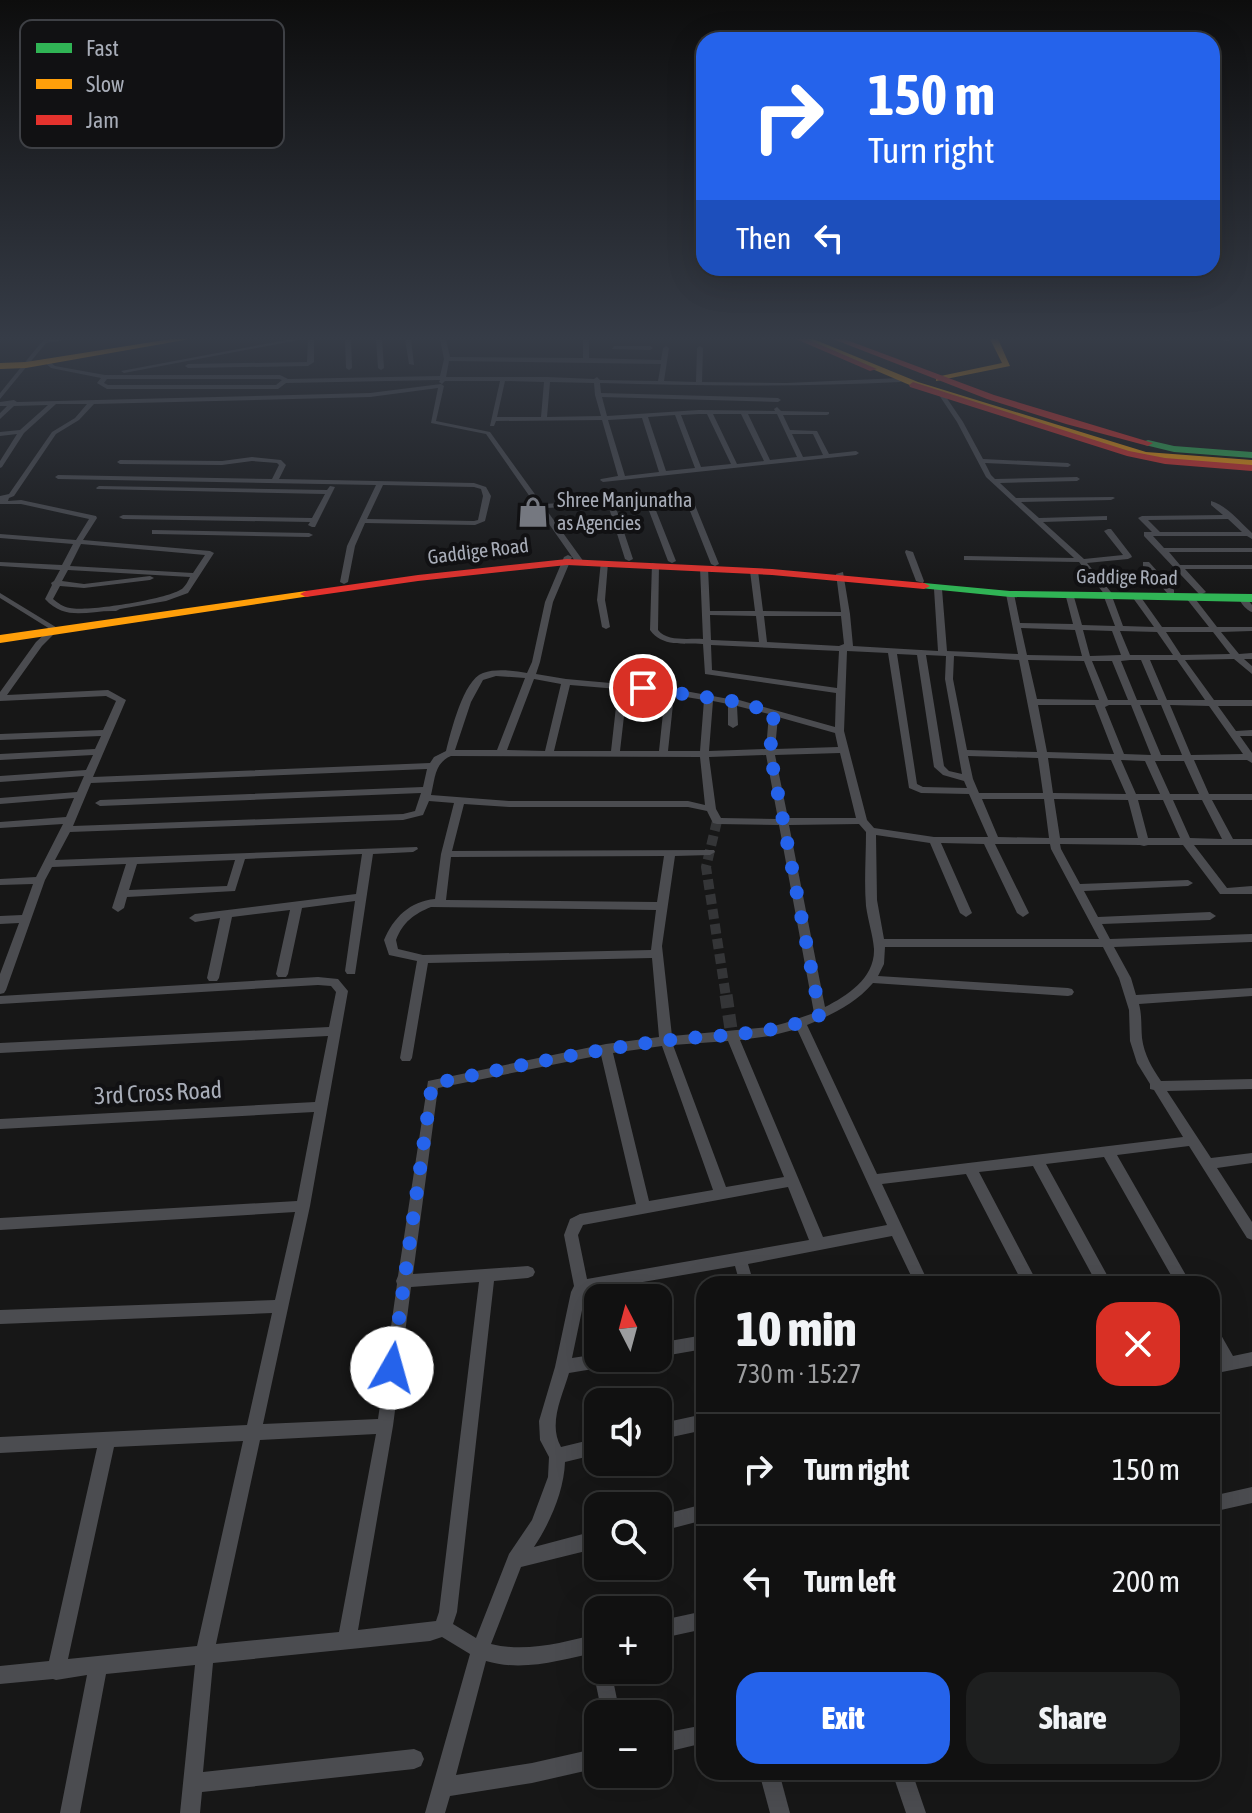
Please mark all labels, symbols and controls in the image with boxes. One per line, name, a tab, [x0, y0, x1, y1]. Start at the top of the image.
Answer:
legend	[20, 20, 284, 148]
text: Fast	[86, 35, 119, 61]
text: 150 m	[868, 63, 995, 127]
icon: right	[736, 64, 840, 168]
text: Slow	[86, 71, 124, 97]
text: Jam	[86, 107, 119, 133]
text: Turn right	[868, 129, 995, 171]
icon: left	[807, 216, 851, 260]
text: Then	[736, 221, 791, 255]
place label: Shree Manjunatha as Agencies	[557, 488, 692, 534]
shop icon: Shree Manjunatha as Agencies	[516, 495, 550, 529]
street label: Gaddige Road	[426, 533, 530, 568]
street label: Gaddige Road	[1076, 564, 1178, 589]
pin	[609, 654, 677, 722]
icon: arrive	[621, 666, 665, 710]
street label: 3rd Cross Road	[93, 1076, 223, 1109]
north arrow	[584, 1284, 672, 1372]
map controls	[584, 1284, 672, 1788]
text: 10 min	[736, 1301, 857, 1356]
button: close	[1096, 1302, 1180, 1386]
position arrow	[350, 1326, 434, 1410]
text: 730 m · 15:27	[736, 1359, 861, 1389]
button: sound	[584, 1388, 672, 1476]
icon: right	[736, 1447, 780, 1491]
text: Turn right	[804, 1452, 910, 1486]
text: 150 m	[1112, 1452, 1180, 1486]
button: search	[584, 1492, 672, 1580]
icon: left	[736, 1559, 780, 1603]
text: Turn left	[804, 1564, 896, 1598]
text: 200 m	[1112, 1564, 1180, 1598]
button: +	[584, 1596, 672, 1684]
button: Exit	[736, 1672, 950, 1764]
button: Share	[966, 1672, 1180, 1764]
button: −	[584, 1700, 672, 1788]

